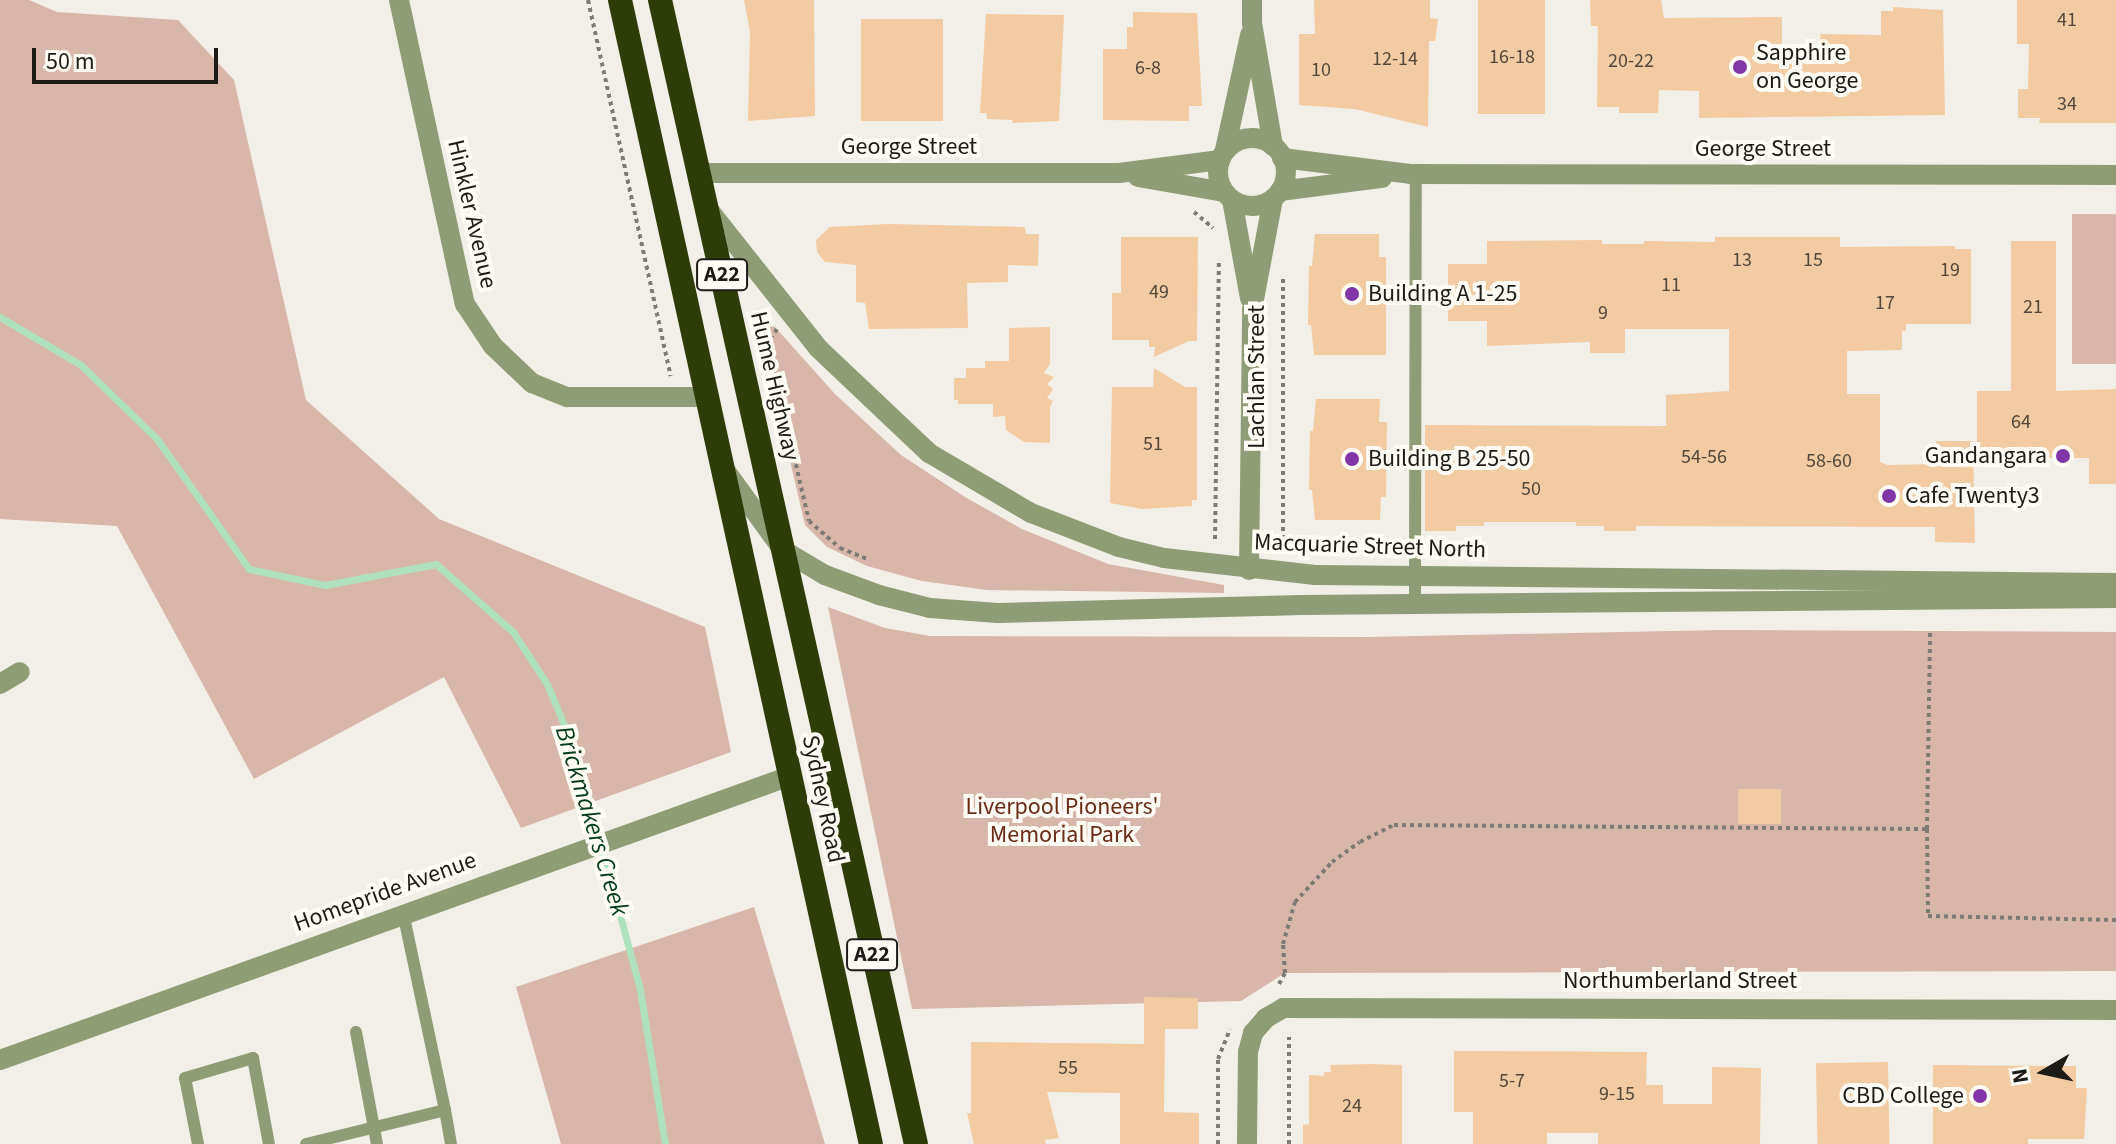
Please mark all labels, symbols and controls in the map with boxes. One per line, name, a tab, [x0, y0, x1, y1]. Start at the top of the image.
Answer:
house number: 41	[2057, 8, 2077, 32]
scale bar	[36, 32, 222, 82]
place label: Sapphire on George	[1756, 39, 1858, 95]
text: 50 m	[46, 44, 95, 79]
house number: 16-18	[1489, 45, 1535, 69]
house number: 12-14	[1372, 47, 1418, 71]
house number: 20-22	[1608, 49, 1654, 73]
house number: 6-8	[1135, 56, 1161, 80]
house number: 10	[1311, 58, 1331, 82]
marker: Sapphire on George	[1731, 58, 1749, 76]
house number: 34	[2057, 92, 2077, 116]
street label: George Street	[841, 133, 977, 161]
street label: George Street	[1695, 135, 1831, 163]
street label: Hinkler Avenue	[441, 137, 503, 291]
house number: 13	[1732, 248, 1752, 272]
house number: 15	[1803, 248, 1823, 272]
road number: A22	[696, 257, 748, 293]
house number: 19	[1940, 258, 1960, 282]
house number: 11	[1661, 273, 1681, 297]
house number: 49	[1149, 280, 1169, 304]
place label: Building A 1-25	[1368, 280, 1518, 308]
marker: Building A 1-25	[1343, 285, 1361, 303]
house number: 17	[1875, 291, 1895, 315]
house number: 21	[2023, 295, 2043, 319]
house number: 9	[1598, 301, 1608, 325]
street label: Lachlan Street	[1243, 305, 1271, 449]
street label: Hume Highway	[744, 309, 806, 463]
house number: 64	[2011, 410, 2031, 434]
house number: 51	[1143, 432, 1163, 456]
place label: Gandangara	[1925, 442, 2047, 470]
place label: Building B 25-50	[1368, 445, 1531, 473]
house number: 54-56	[1681, 445, 1727, 469]
marker: Gandangara	[2054, 447, 2072, 465]
house number: 58-60	[1806, 449, 1852, 473]
marker: Building B 25-50	[1343, 450, 1361, 468]
house number: 50	[1521, 477, 1541, 501]
place label: Cafe Twenty3	[1905, 482, 2040, 510]
marker: Cafe Twenty3	[1880, 487, 1898, 505]
street label: Macquarie Street North	[1253, 528, 1487, 564]
water label: Brickmakers Creek	[548, 722, 636, 920]
street label: Sydney Road	[795, 732, 851, 866]
park label: Liverpool Pioneers' Memorial Park	[966, 793, 1158, 849]
street label: Homepride Avenue	[290, 846, 480, 938]
road number: A22	[846, 937, 898, 973]
street label: Northumberland Street	[1563, 967, 1797, 995]
north arrow	[2004, 1032, 2084, 1112]
house number: 55	[1058, 1056, 1078, 1080]
text: N	[2003, 1066, 2037, 1085]
house number: 5-7	[1499, 1069, 1525, 1093]
house number: 9-15	[1599, 1082, 1635, 1106]
place label: CBD College	[1842, 1082, 1964, 1110]
marker: CBD College	[1971, 1087, 1989, 1105]
house number: 24	[1342, 1094, 1362, 1118]

